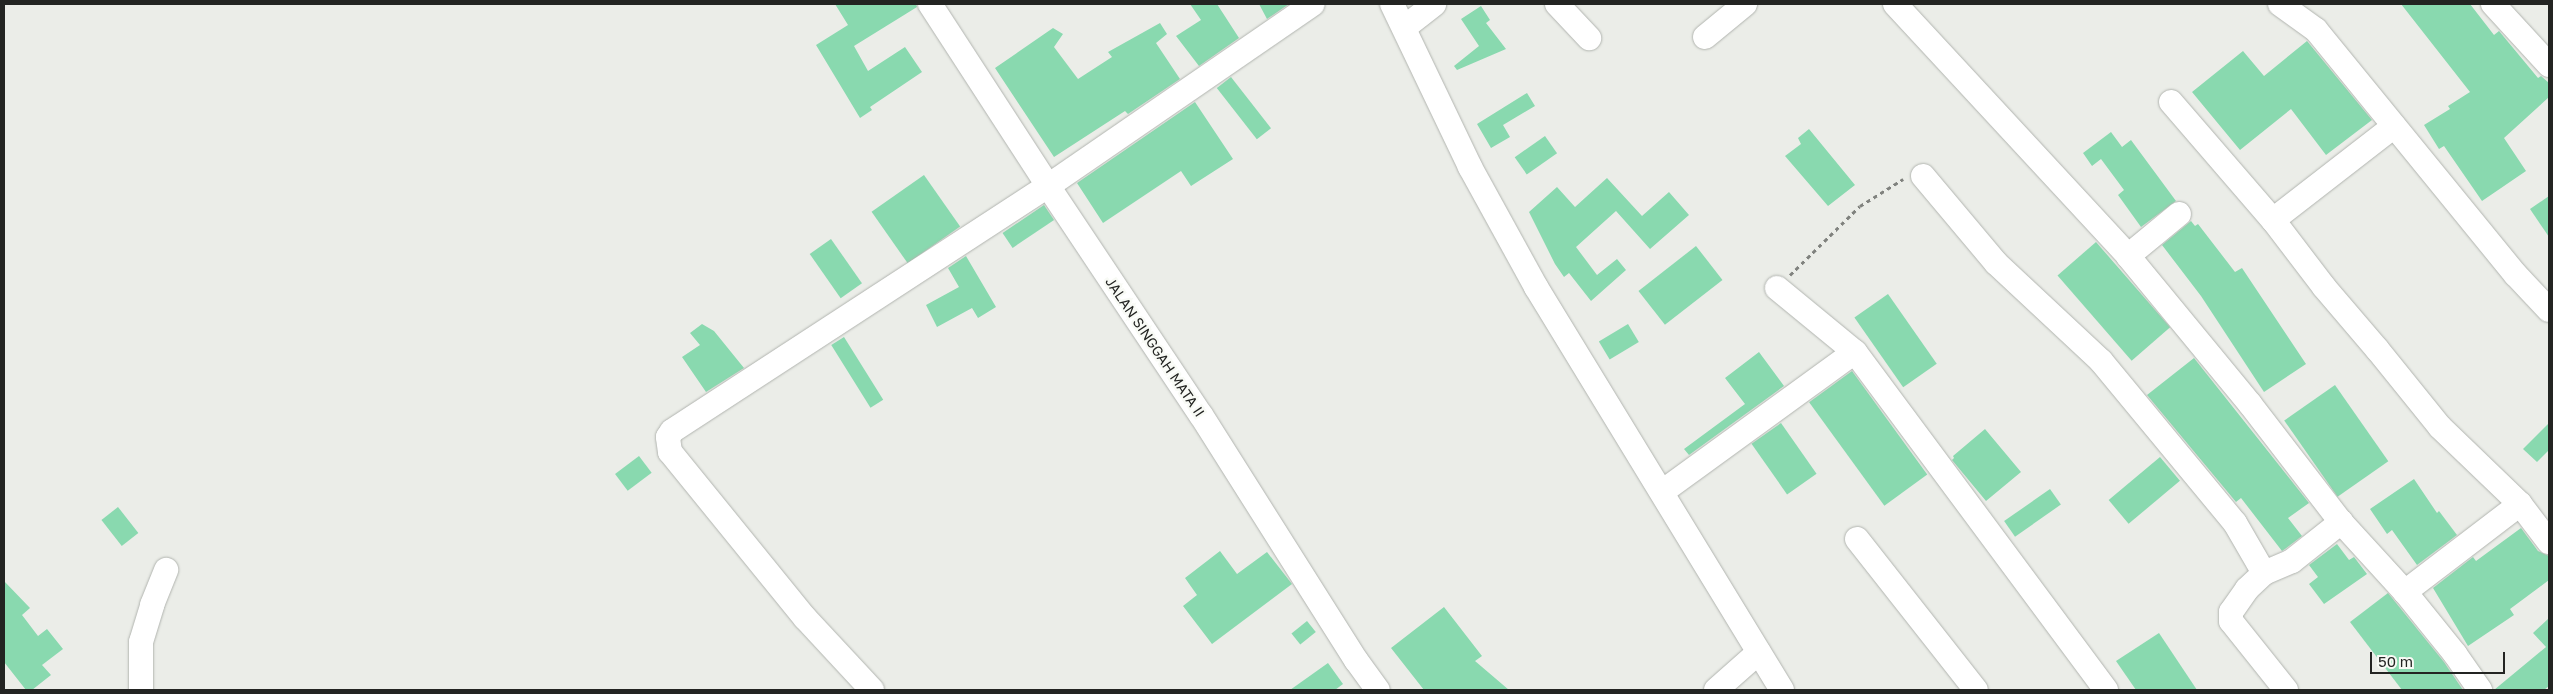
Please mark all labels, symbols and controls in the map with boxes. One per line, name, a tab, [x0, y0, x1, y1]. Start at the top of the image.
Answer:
street label: JALAN SINGGAH MATA II	[1102, 274, 1208, 420]
scale bar	[2373, 642, 2508, 674]
text: 50 m	[2378, 652, 2413, 670]

